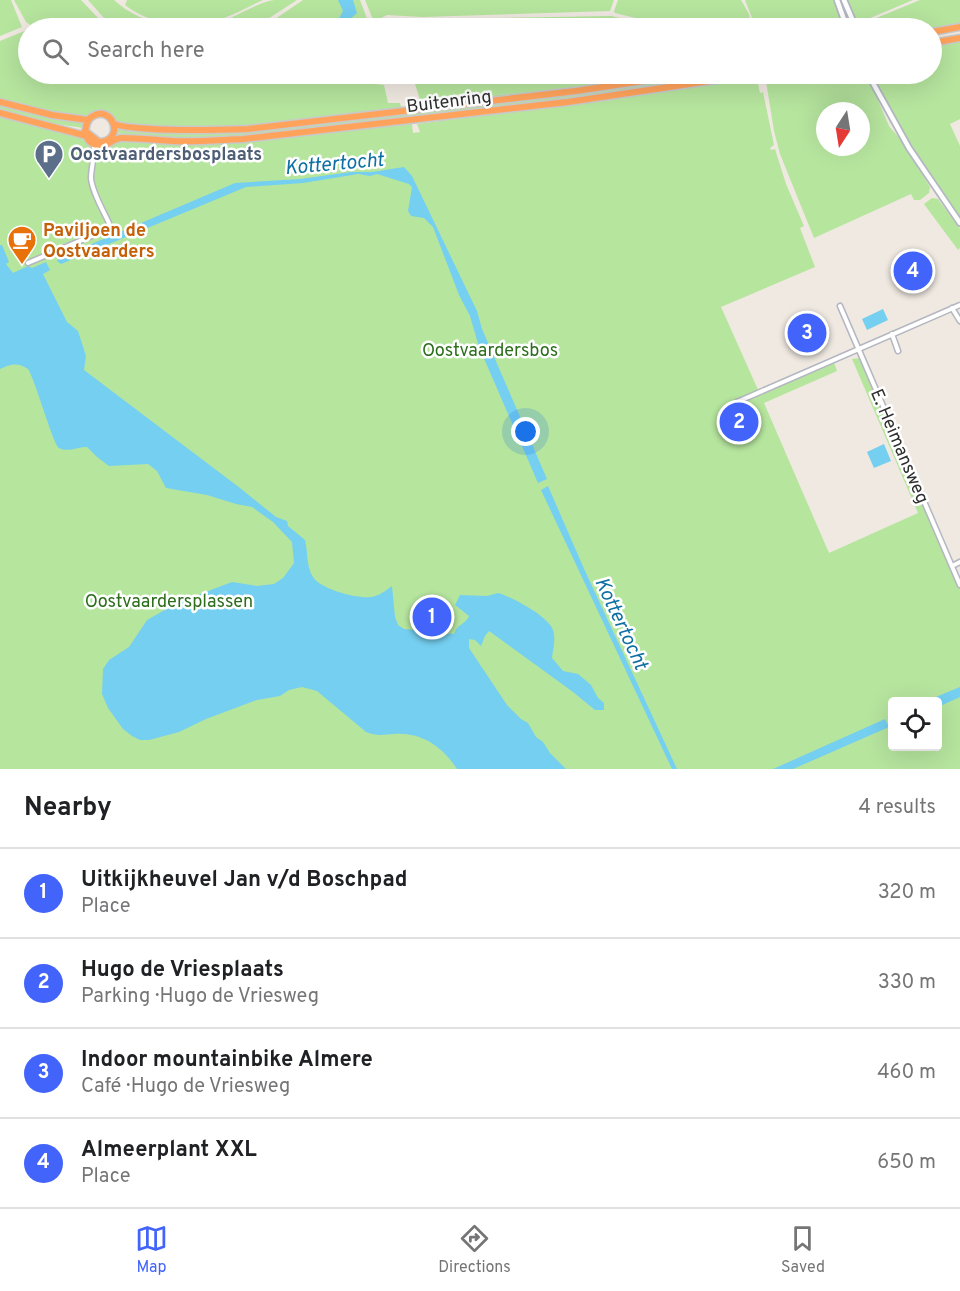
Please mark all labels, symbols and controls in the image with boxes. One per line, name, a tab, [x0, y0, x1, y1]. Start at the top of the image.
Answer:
search box	[18, 18, 942, 84]
icon: search	[39, 35, 72, 68]
text: Search here	[87, 38, 205, 65]
street label: Buitenring	[405, 86, 493, 119]
north arrow	[816, 102, 870, 156]
parking icon: Oostvaardersbosplaats	[33, 138, 65, 180]
place label: Oostvaardersbosplaats	[70, 144, 262, 167]
water label: Kottertocht	[284, 148, 386, 182]
place label: Paviljoen de Oostvaarders	[43, 220, 155, 264]
cafe icon: Paviljoen de Oostvaarders	[6, 224, 38, 266]
pin: 4	[894, 248, 932, 294]
pin: 3	[788, 310, 826, 356]
park label: Oostvaardersbos	[422, 340, 558, 363]
street label: E. Heimansweg	[864, 386, 933, 507]
pin: 2	[720, 400, 758, 444]
your location	[511, 417, 540, 446]
water label: Kottertocht	[587, 573, 653, 675]
park label: Oostvaardersplassen	[85, 591, 253, 614]
pin: 1	[412, 594, 452, 640]
map controls	[888, 697, 942, 751]
button: locate	[888, 697, 942, 751]
text: Nearby	[24, 792, 112, 825]
text: 4 results	[859, 795, 936, 821]
text: Uitkijkheuvel Jan v/d Boschpad	[81, 867, 407, 894]
text: 1	[40, 880, 48, 906]
text: 320 m	[878, 880, 936, 906]
text: Place	[81, 894, 131, 920]
text: Hugo de Vriesplaats	[81, 957, 284, 984]
text: 2	[37, 970, 50, 996]
text: 330 m	[878, 970, 936, 996]
text: Parking · Hugo de Vriesweg	[81, 984, 319, 1010]
text: Indoor mountainbike Almere	[81, 1047, 373, 1074]
text: 3	[38, 1060, 50, 1086]
text: 460 m	[877, 1060, 936, 1086]
text: Café · Hugo de Vriesweg	[81, 1074, 290, 1100]
text: Almeerplant XXL	[81, 1137, 257, 1164]
text: 4	[37, 1150, 50, 1176]
text: 650 m	[877, 1150, 936, 1176]
text: Place	[81, 1164, 131, 1190]
tab: Map	[135, 1222, 168, 1278]
tab: Directions	[438, 1222, 511, 1278]
tab: Saved	[781, 1222, 825, 1278]

